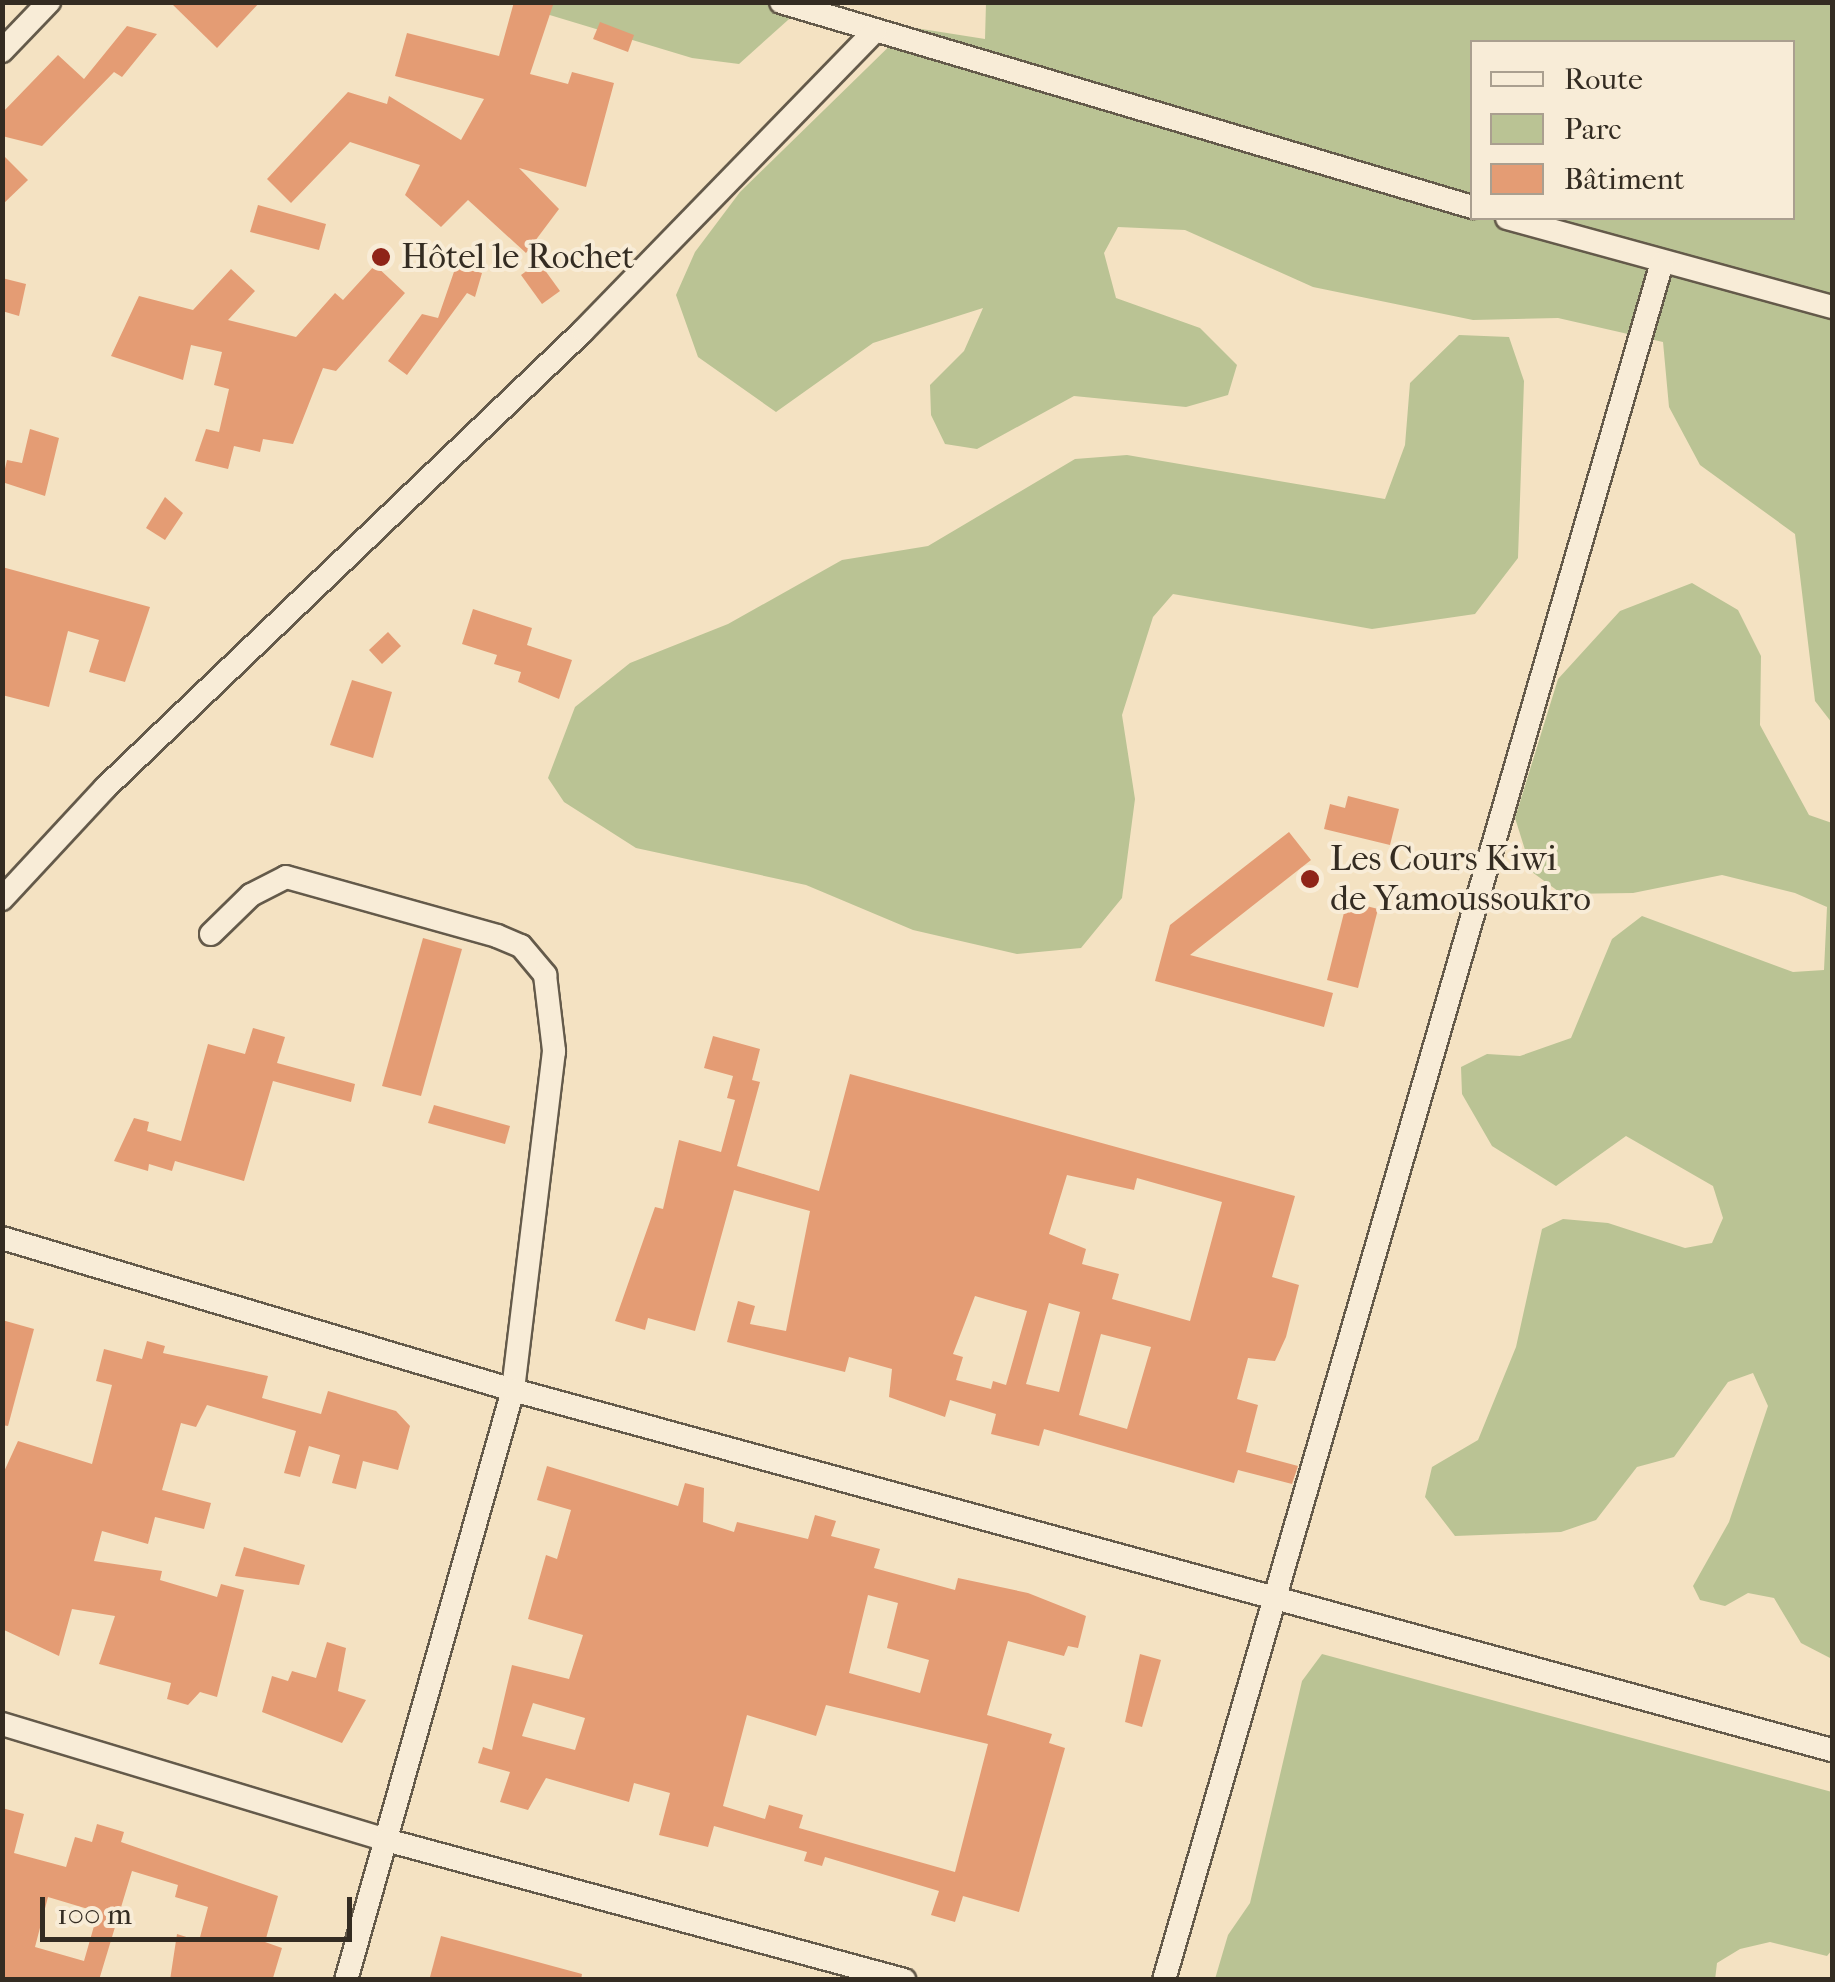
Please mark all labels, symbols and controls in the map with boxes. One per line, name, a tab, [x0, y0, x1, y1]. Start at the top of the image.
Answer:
legend	[1470, 40, 1795, 220]
text: Route	[1564, 62, 1643, 97]
text: Parc	[1564, 112, 1622, 147]
text: Bâtiment	[1564, 162, 1685, 197]
place label: Hôtel le Rochet	[401, 236, 634, 278]
marker: Hôtel le Rochet	[370, 246, 392, 268]
place label: Les Cours Kiwi de Yamoussoukro	[1330, 838, 1591, 920]
marker: Les Cours Kiwi de Yamoussoukro	[1299, 868, 1321, 890]
scale bar	[45, 1877, 358, 1939]
text: 100 m	[57, 1897, 132, 1932]

